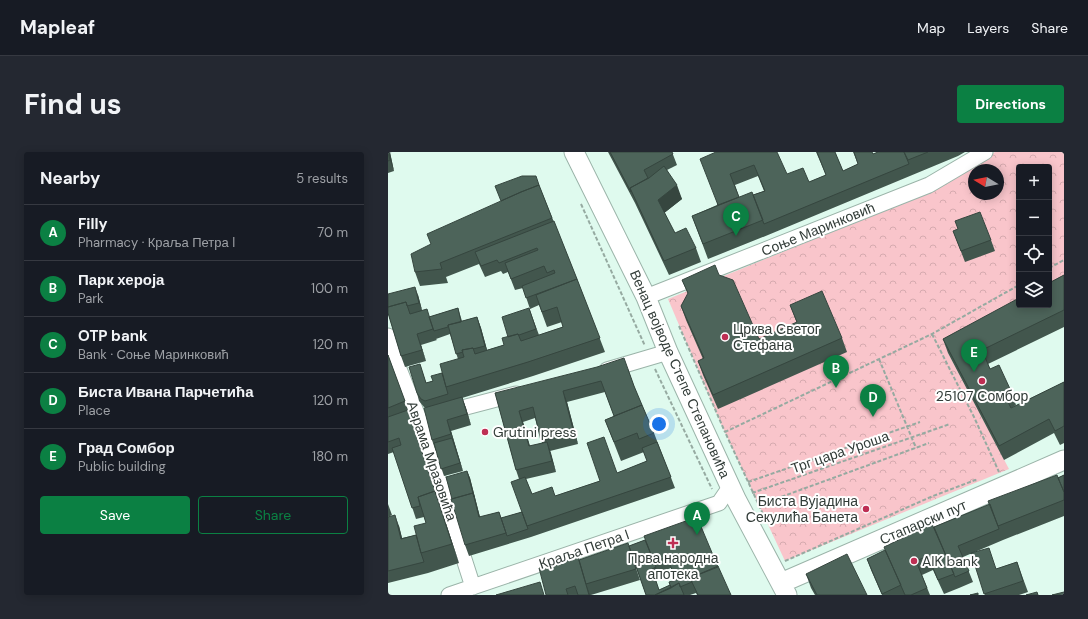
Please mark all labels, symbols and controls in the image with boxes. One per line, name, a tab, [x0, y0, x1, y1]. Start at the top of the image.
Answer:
text: Mapleaf	[20, 15, 95, 40]
text: Map	[917, 19, 945, 37]
text: Layers	[967, 19, 1009, 37]
text: Share	[1031, 19, 1068, 37]
button: Directions	[957, 85, 1064, 123]
text: Find us	[24, 86, 122, 123]
north arrow	[968, 164, 1004, 200]
map controls	[1016, 164, 1052, 308]
button: +	[1016, 164, 1052, 200]
text: Nearby	[40, 167, 100, 189]
text: 5 results	[296, 170, 348, 187]
street label: Соње Маринковић	[759, 198, 877, 260]
button: −	[1016, 200, 1052, 236]
pin: C	[723, 203, 749, 236]
text: Filly	[78, 214, 108, 234]
text: A	[48, 224, 58, 241]
text: 70 m	[317, 224, 348, 241]
text: Pharmacy · Краља Петра I	[78, 234, 235, 251]
button: locate	[1016, 236, 1052, 272]
street label: Венац војводе Степе Степановића	[626, 267, 734, 481]
text: Парк хероја	[78, 270, 164, 290]
button: layers	[1016, 272, 1052, 308]
text: B	[49, 280, 57, 297]
text: 100 m	[311, 280, 348, 297]
text: Park	[78, 290, 104, 307]
place label: Црква Светог Стефана	[733, 320, 820, 354]
text: OTP bank	[78, 326, 148, 346]
marker: Црква Светог Стефана	[720, 332, 730, 342]
text: C	[48, 336, 58, 353]
text: 120 m	[313, 336, 348, 353]
pin: E	[961, 339, 987, 372]
text: Bank · Соње Маринковић	[78, 346, 229, 363]
pin: B	[823, 355, 849, 388]
marker: 25107 Сомбор	[977, 376, 987, 386]
text: Биста Ивана Парчетића	[78, 382, 253, 402]
pin: D	[860, 384, 886, 417]
place label: 25107 Сомбор	[936, 387, 1028, 405]
text: D	[48, 392, 58, 409]
text: 120 m	[313, 392, 348, 409]
street label: Аврама Мразовића	[403, 399, 461, 523]
text: Place	[78, 402, 110, 419]
your location	[649, 414, 669, 434]
place label: Grutini press	[493, 423, 576, 441]
marker: Grutini press	[480, 427, 490, 437]
street label: Трг цара Уроша	[789, 427, 892, 477]
text: Град Сомбор	[78, 438, 175, 458]
text: E	[49, 448, 57, 465]
text: 180 m	[312, 448, 348, 465]
text: Public building	[78, 458, 166, 475]
place label: Биста Вујадина Секулића Банета	[746, 492, 858, 526]
street label: Стапарски пут	[877, 495, 970, 548]
button: Save	[40, 496, 190, 534]
button: Share	[198, 496, 348, 534]
pin: A	[684, 502, 710, 535]
marker: Биста Вујадина Секулића Банета	[861, 504, 871, 514]
street label: Краља Петра I	[536, 525, 632, 573]
marker: Прва народна апотека	[668, 538, 678, 548]
place label: Прва народна апотека	[627, 549, 719, 583]
place label: AIK bank	[922, 552, 978, 570]
marker: AIK bank	[909, 556, 919, 566]

